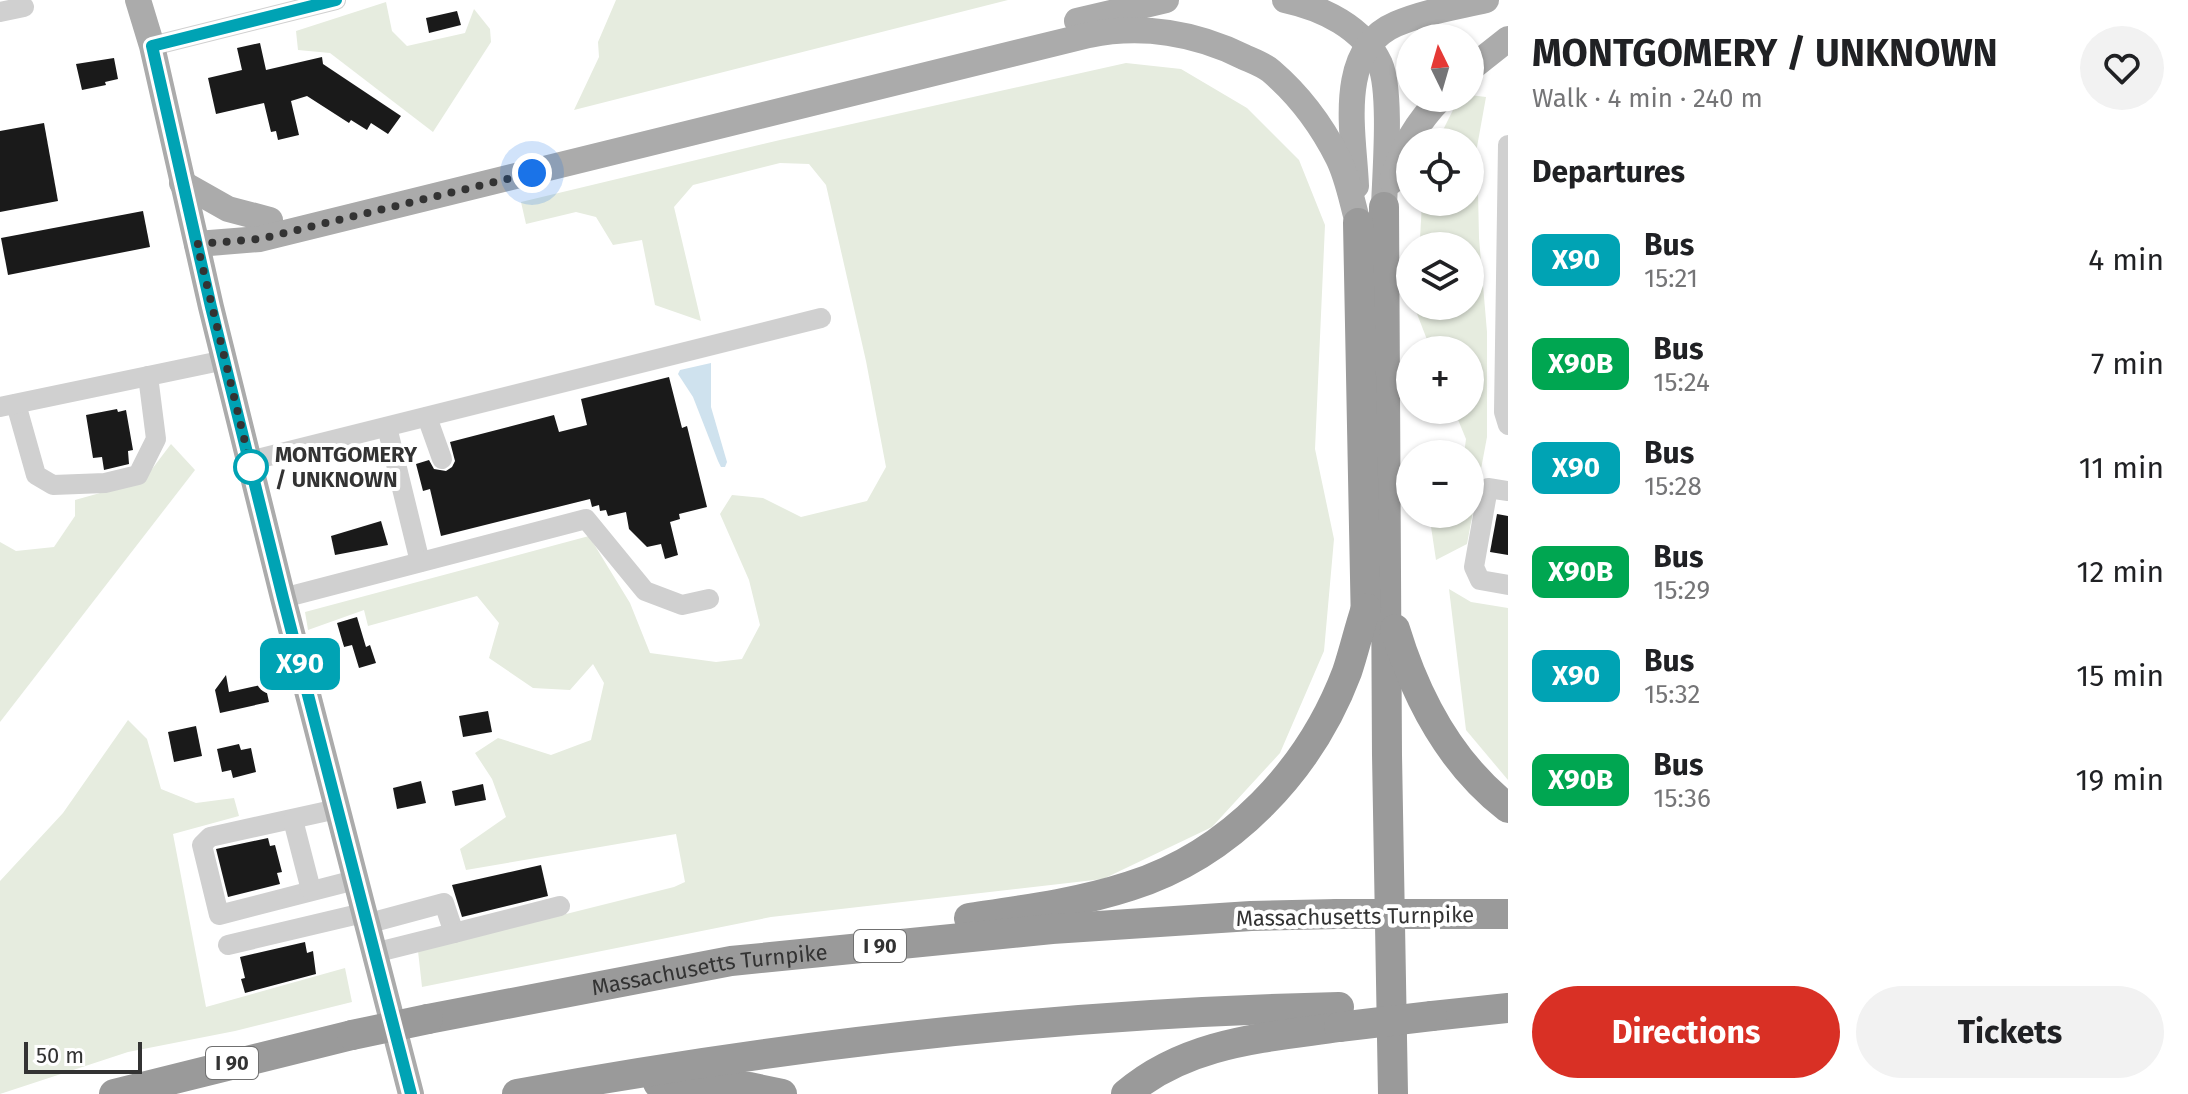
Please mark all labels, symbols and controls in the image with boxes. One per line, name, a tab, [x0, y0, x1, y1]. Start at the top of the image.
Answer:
north arrow	[1396, 24, 1484, 112]
map controls	[1396, 24, 1484, 528]
button: heart	[2080, 26, 2164, 110]
text: MONTGOMERY / UNKNOWN	[1532, 30, 1998, 76]
text: Walk · 4 min · 240 m	[1532, 83, 1763, 114]
button: locate	[1396, 128, 1484, 216]
your location	[512, 153, 552, 193]
text: Departures	[1532, 154, 1685, 190]
text: Bus	[1644, 227, 1694, 263]
button: layers	[1396, 232, 1484, 320]
text: 4 min	[2088, 242, 2164, 278]
text: X90	[1552, 243, 1600, 276]
text: 15:21	[1644, 263, 1698, 294]
text: Bus	[1653, 331, 1704, 367]
button: +	[1396, 336, 1484, 424]
text: 7 min	[2091, 346, 2164, 382]
text: X90B	[1548, 347, 1613, 380]
text: 15:24	[1653, 367, 1710, 398]
text: Bus	[1644, 435, 1694, 471]
button: −	[1396, 440, 1484, 528]
place label: MONTGOMERY / UNKNOWN	[275, 441, 418, 493]
marker: MONTGOMERY / UNKNOWN	[234, 450, 268, 484]
text: 11 min	[2079, 450, 2164, 486]
text: X90	[1552, 451, 1600, 484]
text: 15:28	[1644, 471, 1702, 502]
text: Bus	[1653, 539, 1704, 575]
text: 12 min	[2076, 554, 2164, 590]
text: X90B	[1548, 555, 1613, 588]
text: 15:29	[1653, 575, 1710, 606]
line badge: X90	[254, 638, 346, 690]
text: Bus	[1644, 643, 1694, 679]
text: X90	[276, 647, 324, 680]
text: 15 min	[2076, 658, 2164, 694]
text: X90	[1552, 659, 1600, 692]
text: 15:32	[1644, 679, 1700, 710]
text: Bus	[1653, 747, 1704, 783]
text: 19 min	[2076, 762, 2164, 798]
text: X90B	[1548, 763, 1613, 796]
text: 15:36	[1653, 783, 1711, 814]
street label: Massachusetts Turnpike	[1236, 901, 1474, 932]
road number: I 90	[854, 930, 906, 962]
street label: Massachusetts Turnpike	[589, 938, 829, 1001]
button: Directions	[1532, 986, 1840, 1078]
button: Tickets	[1856, 986, 2164, 1078]
scale bar	[24, 1038, 142, 1074]
text: 50 m	[36, 1042, 84, 1069]
road number: I 90	[206, 1047, 258, 1079]

